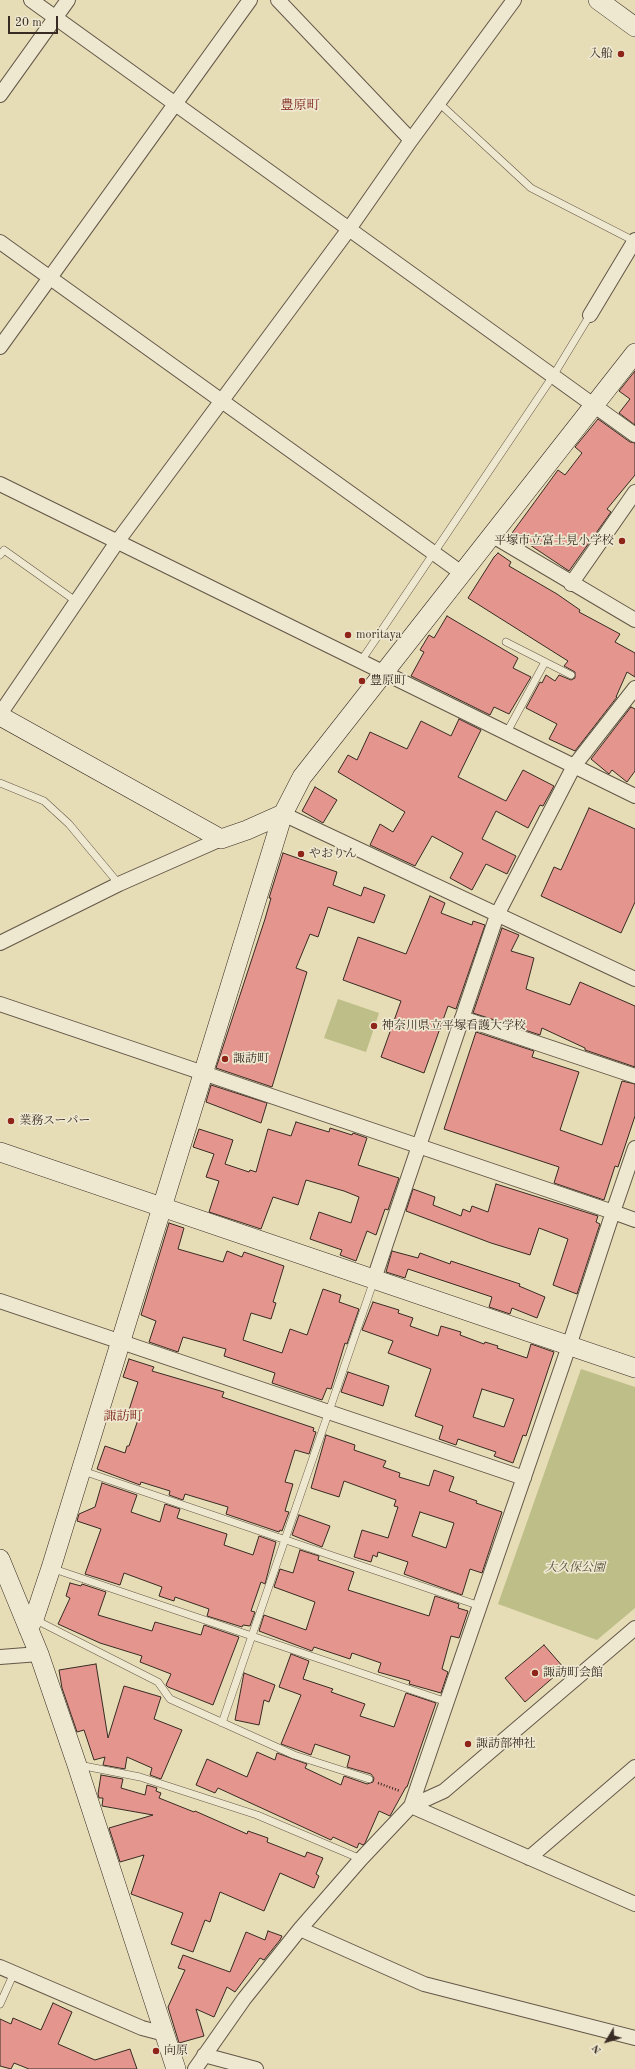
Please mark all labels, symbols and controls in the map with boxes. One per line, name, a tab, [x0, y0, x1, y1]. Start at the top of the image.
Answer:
scale bar	[10, 8, 60, 34]
text: 20 m	[15, 17, 42, 29]
place label: 入船	[589, 47, 613, 61]
marker: 入船	[616, 49, 626, 59]
district label: 豊原町	[281, 98, 319, 114]
place label: 平塚市立富士見小学校	[494, 534, 614, 548]
marker: 平塚市立富士見小学校	[617, 536, 627, 546]
place label: moritaya	[356, 628, 401, 642]
marker: moritaya	[343, 630, 353, 640]
place label: 豊原町	[370, 674, 406, 688]
marker: 豊原町	[357, 676, 367, 686]
place label: やおりん	[309, 847, 357, 861]
marker: やおりん	[296, 849, 306, 859]
place label: 神奈川県立平塚看護大学校	[382, 1019, 526, 1033]
marker: 神奈川県立平塚看護大学校	[369, 1021, 379, 1031]
place label: 諏訪町	[233, 1052, 269, 1066]
marker: 諏訪町	[220, 1054, 230, 1064]
place label: 業務スーパー	[19, 1114, 90, 1128]
marker: 業務スーパー	[6, 1116, 16, 1126]
district label: 諏訪町	[104, 1409, 142, 1425]
park label: 大久保公園	[545, 1561, 605, 1575]
place label: 諏訪町会館	[543, 1666, 603, 1680]
marker: 諏訪町会館	[530, 1668, 540, 1678]
place label: 諏訪部神社	[476, 1737, 536, 1751]
marker: 諏訪部神社	[463, 1739, 473, 1749]
north arrow	[587, 2021, 627, 2061]
text: N	[590, 2042, 604, 2055]
place label: 向原	[164, 2044, 188, 2058]
marker: 向原	[151, 2046, 161, 2056]

